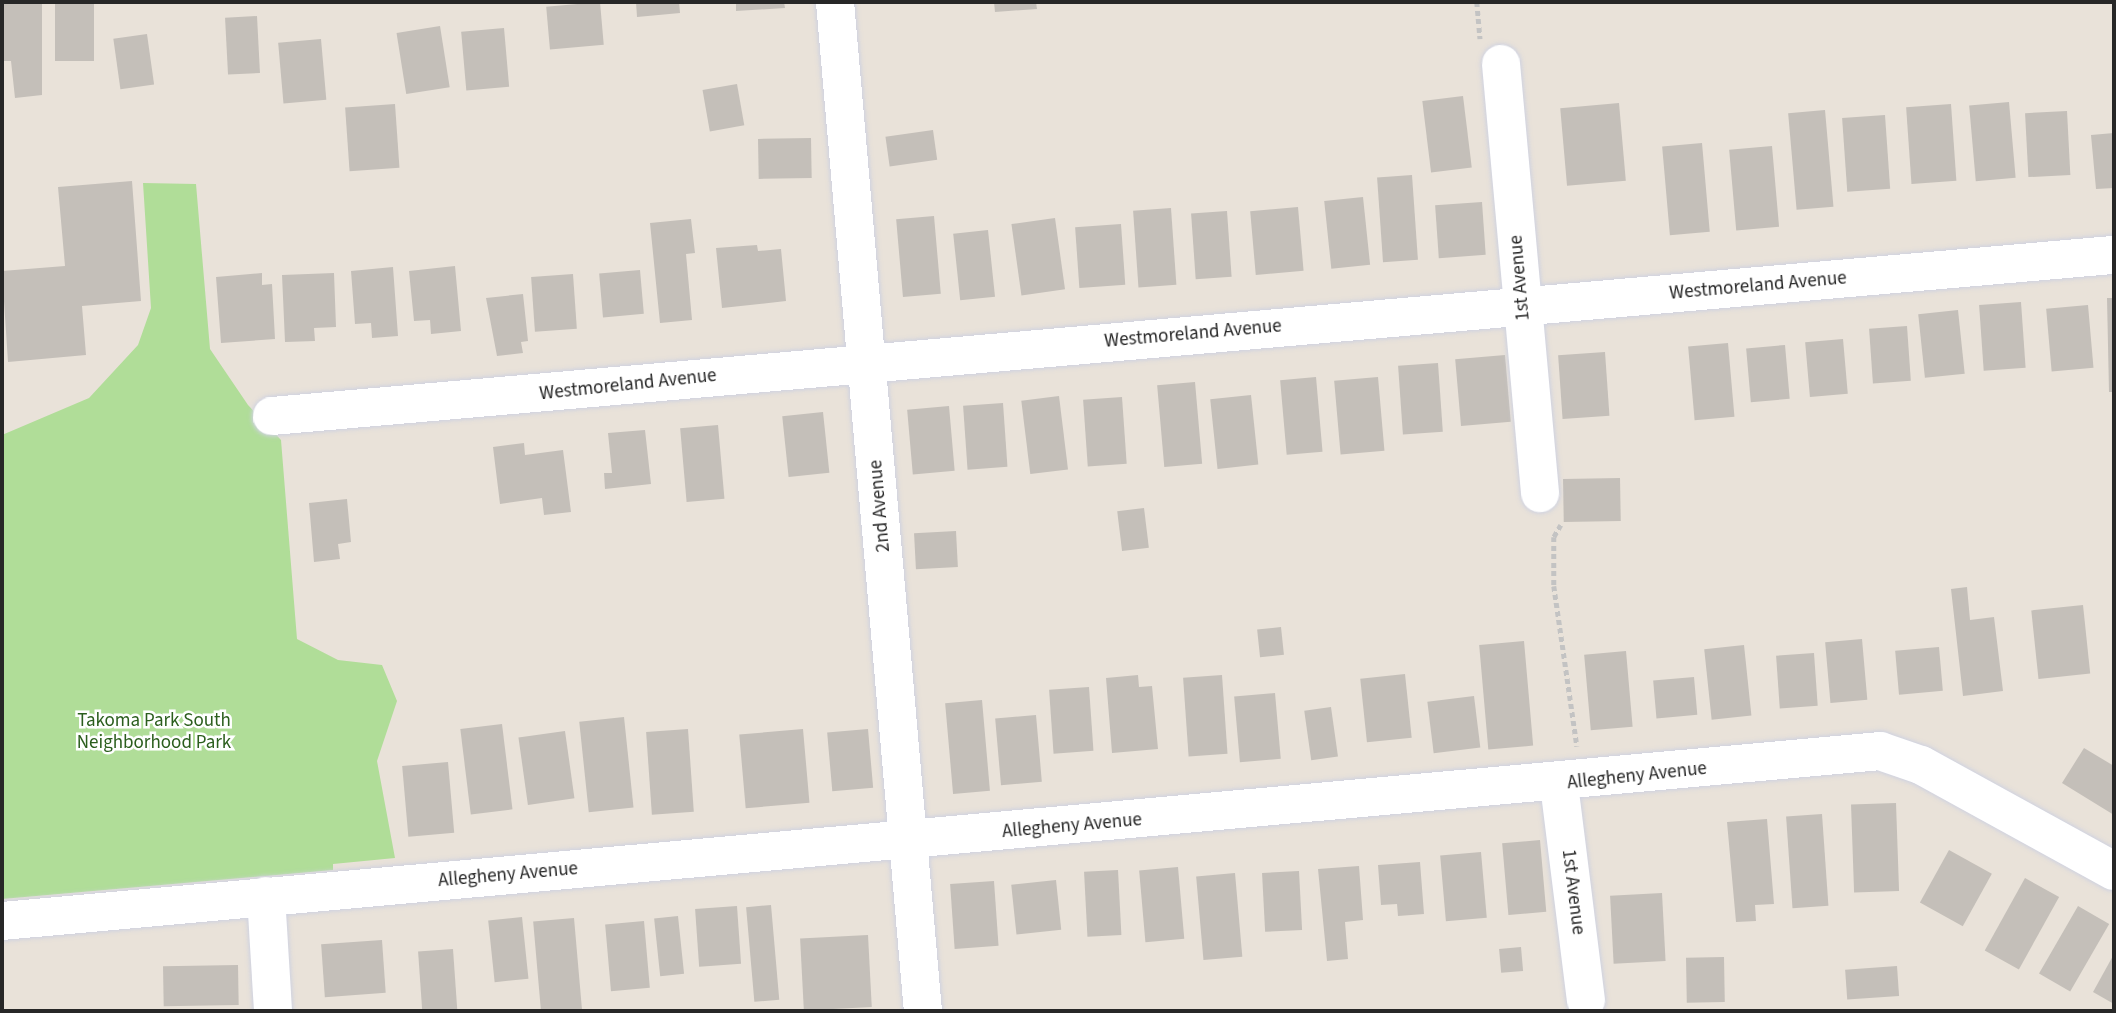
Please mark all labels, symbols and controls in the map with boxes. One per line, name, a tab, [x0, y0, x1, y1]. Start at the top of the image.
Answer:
street label: 1st Avenue	[1505, 234, 1535, 322]
street label: Westmoreland Avenue	[1668, 267, 1848, 305]
street label: Westmoreland Avenue	[1103, 315, 1283, 353]
street label: Westmoreland Avenue	[538, 364, 718, 406]
street label: 2nd Avenue	[865, 459, 895, 553]
park label: Takoma Park South Neighborhood Park	[77, 710, 231, 754]
street label: Allegheny Avenue	[1566, 757, 1708, 795]
street label: Allegheny Avenue	[1001, 809, 1143, 843]
street label: 1st Avenue	[1556, 848, 1590, 936]
street label: Allegheny Avenue	[437, 858, 579, 892]

